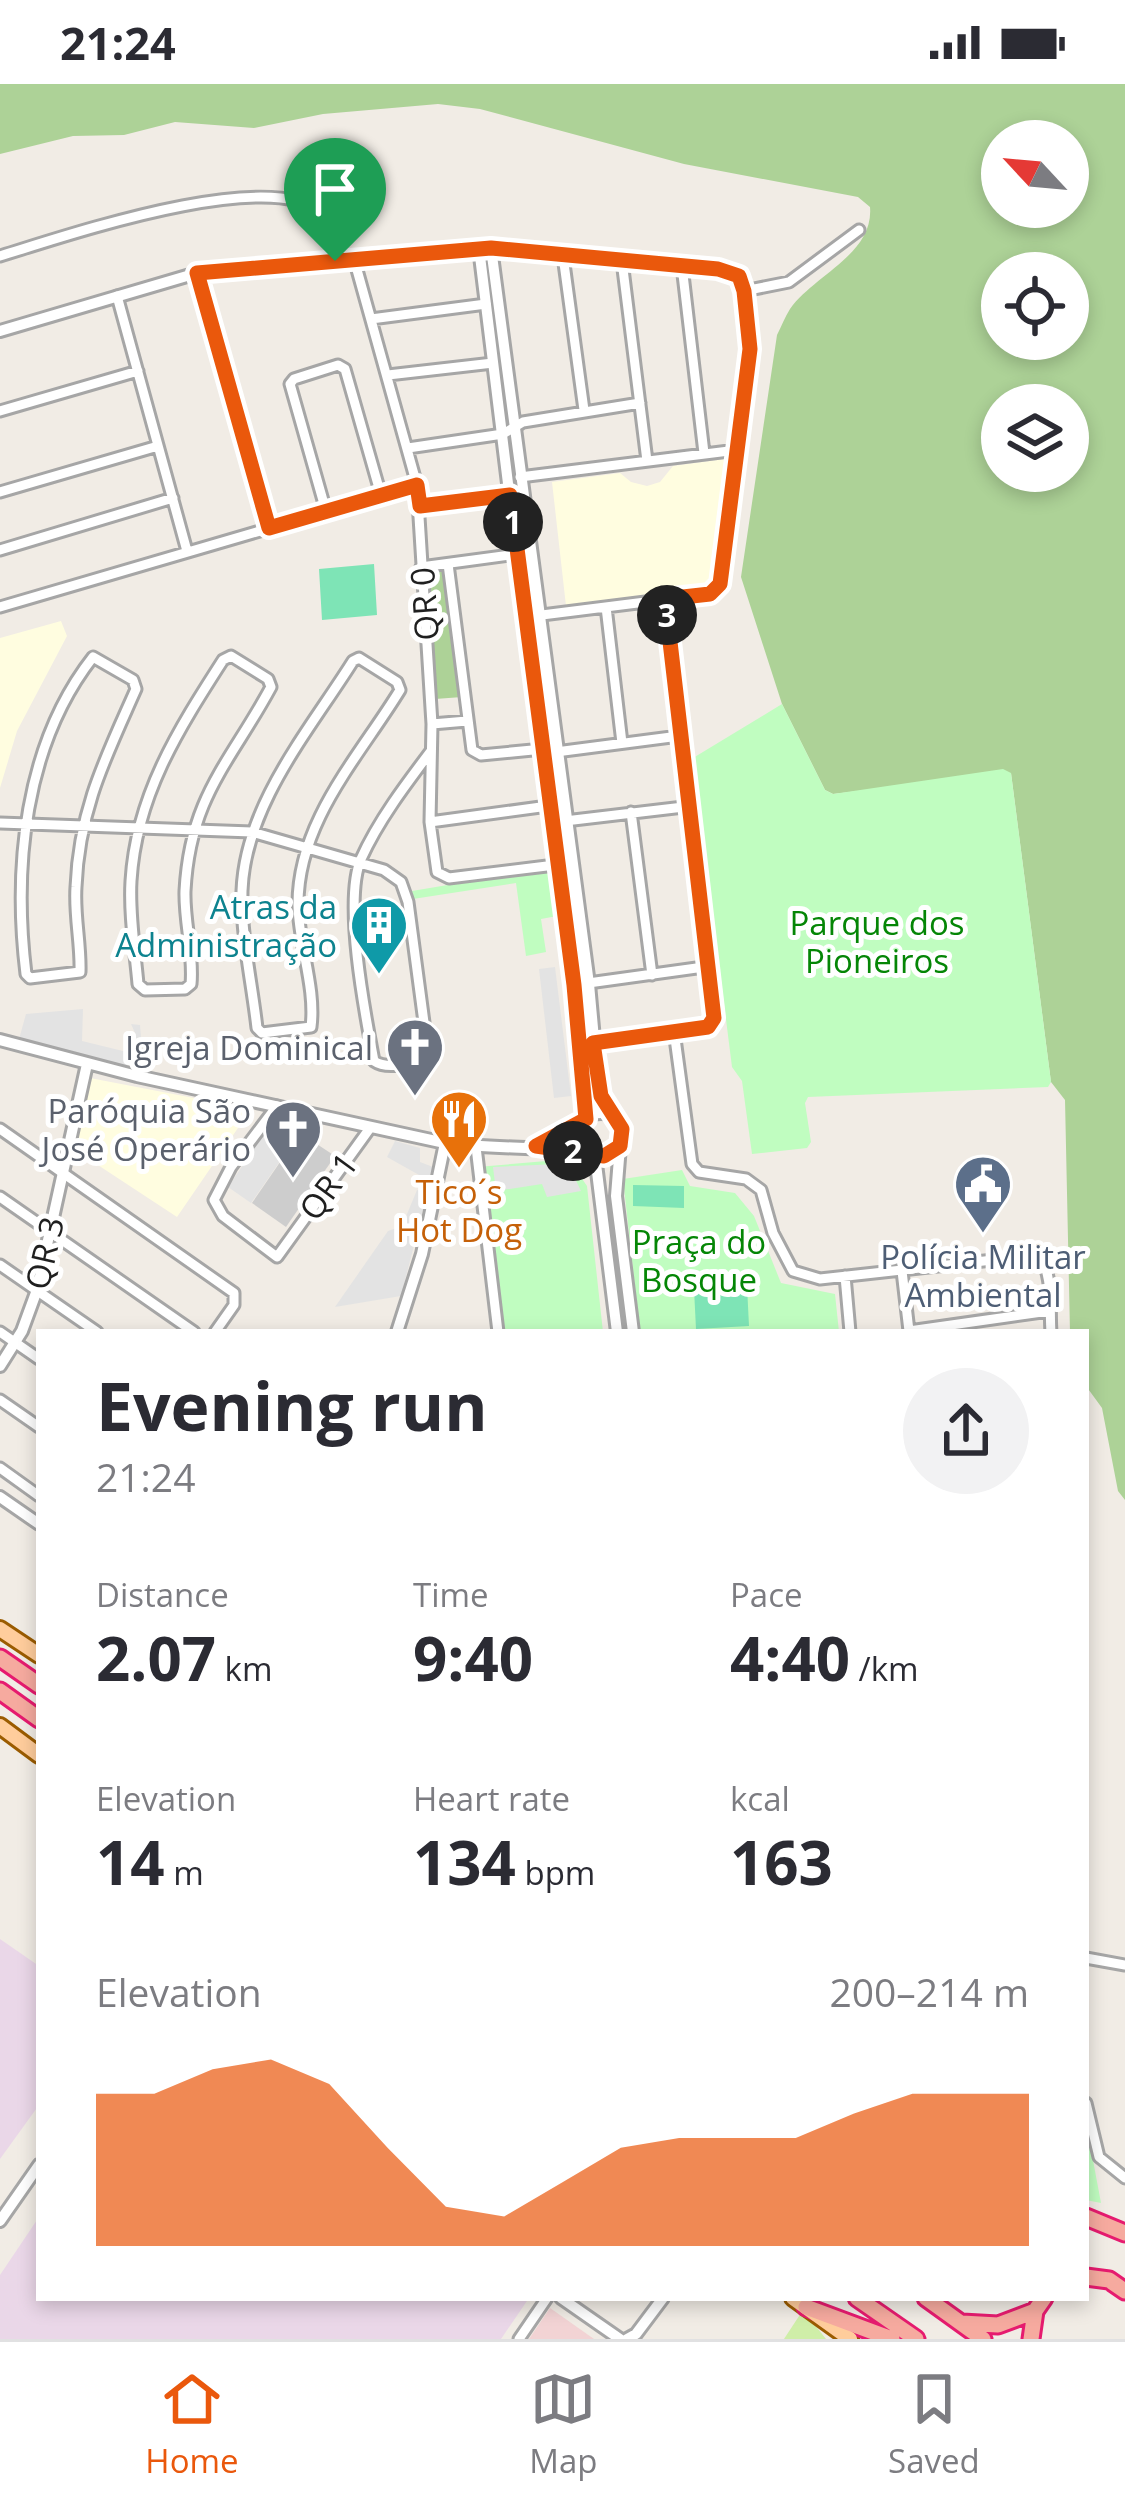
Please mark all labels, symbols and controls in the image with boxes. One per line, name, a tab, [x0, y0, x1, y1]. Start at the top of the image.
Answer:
text: 21:24	[60, 12, 176, 73]
north arrow	[981, 120, 1089, 228]
map controls	[981, 120, 1089, 492]
pin	[284, 138, 386, 261]
icon: arrive	[302, 156, 368, 222]
button: locate	[981, 252, 1089, 360]
button: layers	[981, 384, 1089, 492]
pin: 1	[483, 492, 543, 552]
text: 1	[504, 499, 522, 544]
street label: QR 0	[399, 566, 449, 642]
pin: 3	[637, 585, 697, 645]
text: 3	[658, 592, 676, 637]
place label: Atras da Administração	[115, 884, 337, 967]
building icon: Atras da Administração	[348, 894, 410, 976]
park label: Parque dos Pioneiros	[790, 900, 964, 983]
church icon: Igreja Dominical	[384, 1016, 446, 1098]
place label: Igreja Dominical	[125, 1025, 373, 1070]
place label: Paróquia São José Operário	[39, 1088, 251, 1171]
restaurant icon: Tico´s Hot Dog	[428, 1088, 490, 1170]
church icon: Paróquia São José Operário	[262, 1098, 324, 1180]
pin: 2	[543, 1121, 603, 1181]
text: 2	[564, 1128, 582, 1173]
street label: QR 1	[288, 1143, 368, 1229]
public building icon: Polícia Militar Ambiental	[952, 1153, 1014, 1235]
place label: Tico´s Hot Dog	[396, 1169, 522, 1252]
street label: QR 3	[14, 1212, 74, 1294]
park label: Praça do Bosque	[632, 1219, 766, 1302]
place label: Polícia Militar Ambiental	[880, 1234, 1086, 1317]
text: Evening run	[96, 1360, 488, 1450]
button: share	[903, 1368, 1029, 1494]
text: 21:24	[96, 1450, 195, 1503]
text: Distance	[96, 1572, 229, 1617]
text: Time	[413, 1572, 489, 1617]
text: Pace	[730, 1572, 803, 1617]
text: 2.07	[96, 1617, 216, 1699]
text: 9:40	[413, 1617, 533, 1699]
text: 4:40	[730, 1617, 850, 1699]
text: km	[216, 1646, 273, 1691]
text: /km	[850, 1646, 919, 1691]
text: Elevation	[96, 1776, 236, 1821]
text: Heart rate	[413, 1776, 570, 1821]
text: kcal	[730, 1776, 790, 1821]
text: 14	[96, 1821, 165, 1903]
text: 134	[413, 1821, 516, 1903]
text: 163	[730, 1821, 833, 1903]
text: m	[165, 1850, 204, 1895]
text: bpm	[516, 1850, 595, 1895]
text: Elevation	[96, 1965, 262, 2018]
text: 200–214 m	[829, 1965, 1029, 2018]
tab: Home	[145, 2366, 239, 2483]
tab: Map	[529, 2366, 597, 2483]
tab: Saved	[888, 2366, 980, 2483]

